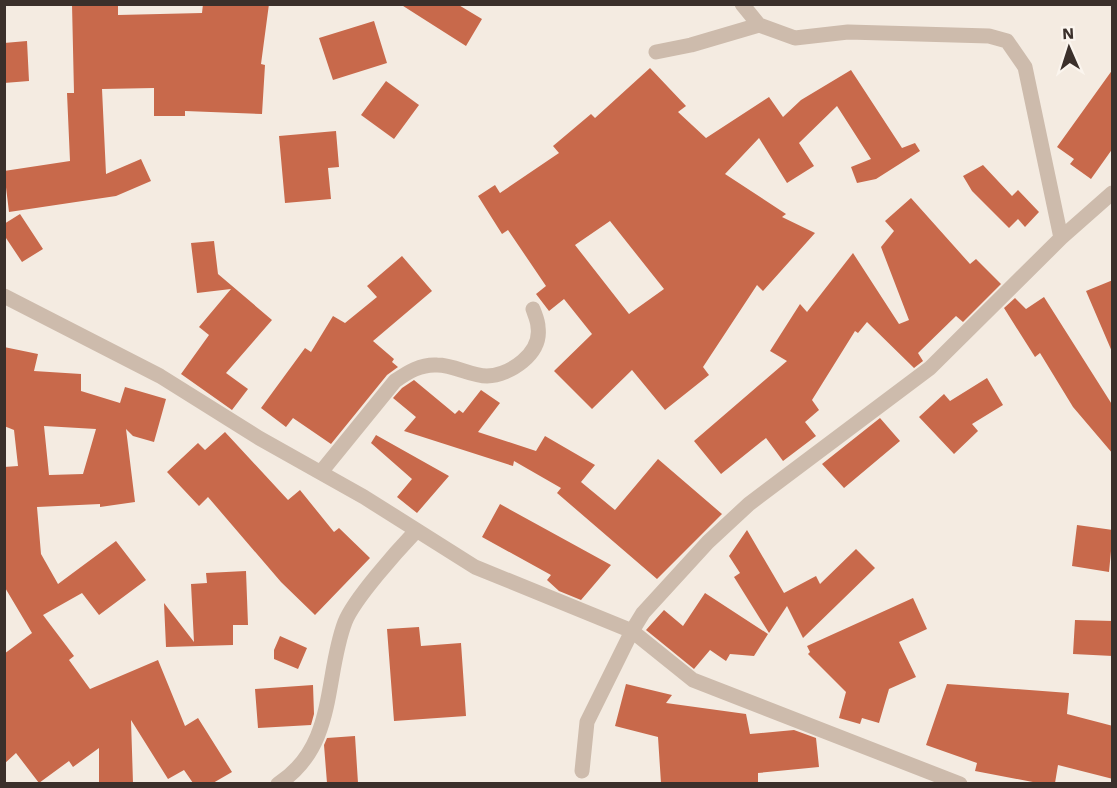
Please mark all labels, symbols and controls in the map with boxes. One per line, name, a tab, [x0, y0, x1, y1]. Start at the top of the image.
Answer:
north arrow	[1039, 18, 1099, 78]
text: N	[1062, 24, 1075, 43]

